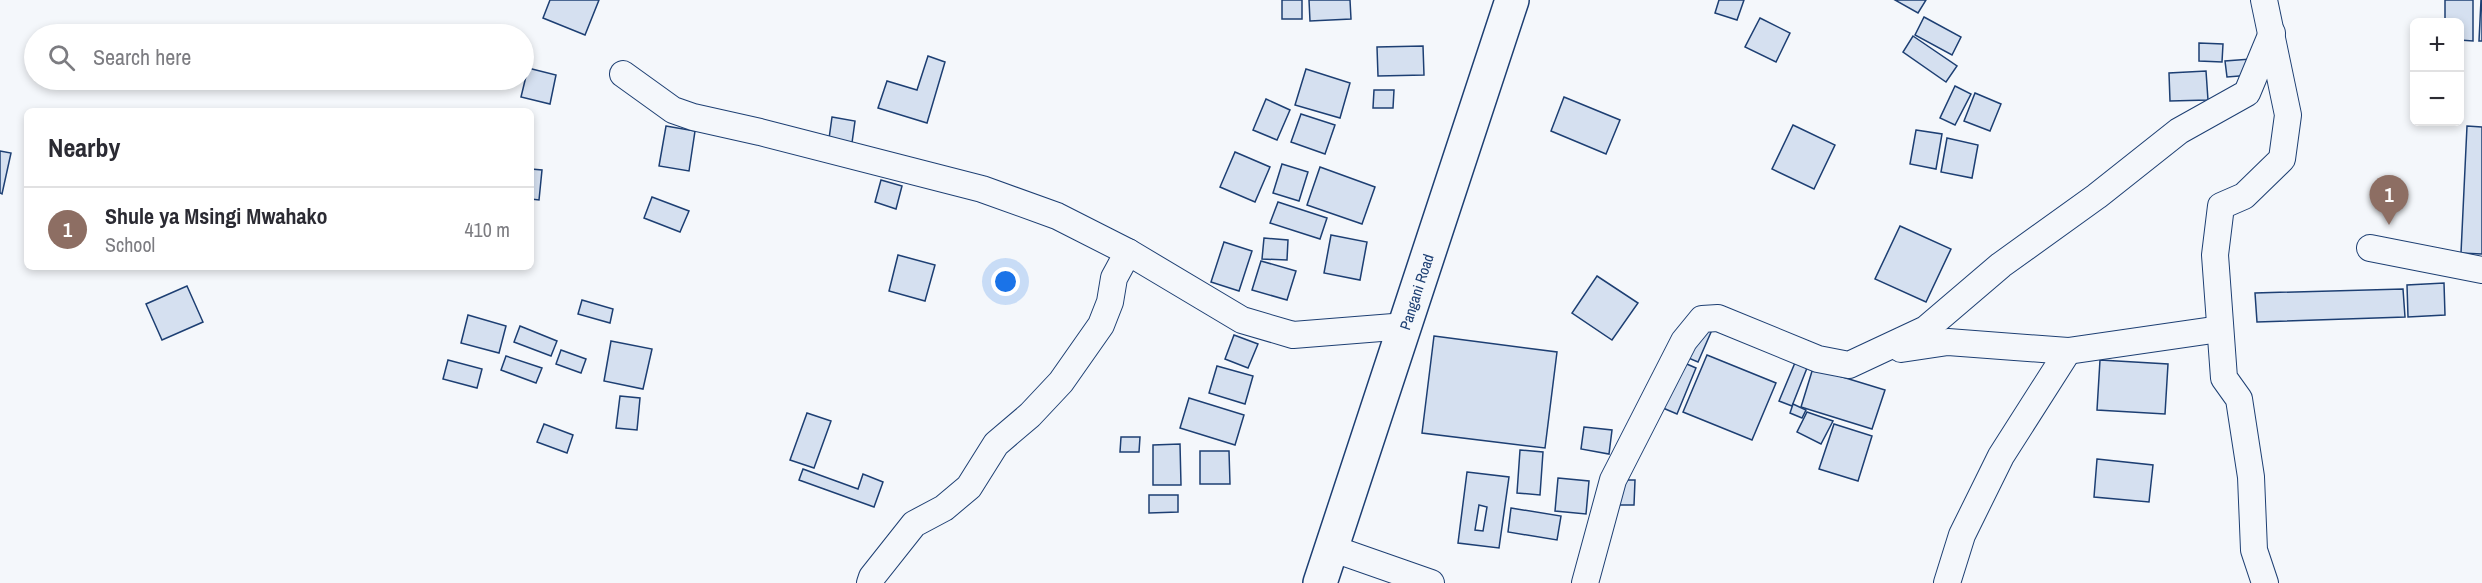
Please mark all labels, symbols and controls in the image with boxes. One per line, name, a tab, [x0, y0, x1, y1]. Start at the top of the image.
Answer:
map controls	[2410, 18, 2464, 126]
button: +	[2410, 18, 2464, 72]
search box	[24, 24, 534, 90]
icon: search	[45, 41, 78, 74]
text: Search here	[93, 42, 191, 72]
button: −	[2410, 72, 2464, 126]
text: Nearby	[48, 130, 120, 165]
pin: 1	[2370, 176, 2408, 225]
text: Shule ya Msingi Mwahako	[105, 201, 328, 231]
text: 1	[63, 216, 72, 243]
text: 410 m	[464, 216, 510, 243]
text: School	[105, 231, 155, 258]
street label: Pangani Road	[1394, 251, 1439, 332]
your location	[991, 267, 1020, 296]

